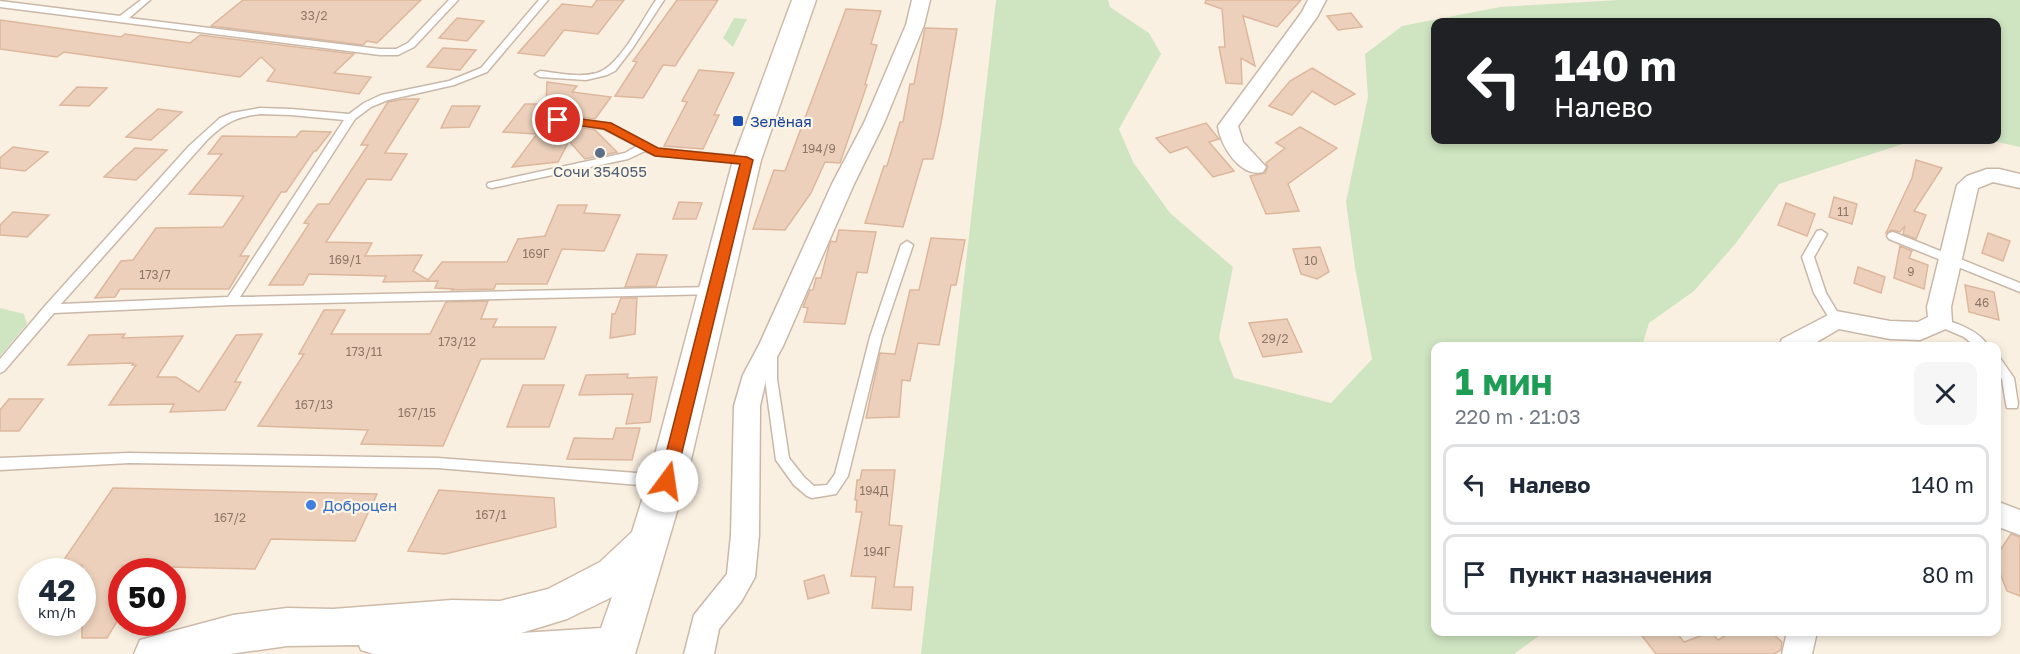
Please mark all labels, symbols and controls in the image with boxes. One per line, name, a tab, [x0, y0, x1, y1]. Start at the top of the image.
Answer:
house number: 33/2	[301, 8, 327, 23]
text: 140 m	[1554, 40, 1676, 90]
icon: left	[1455, 42, 1533, 120]
text: Налево	[1554, 91, 1653, 123]
pin	[532, 94, 583, 145]
icon: arrive	[541, 103, 574, 136]
place label: Зелёная	[750, 112, 812, 130]
marker: Зелёная	[731, 114, 745, 128]
house number: 194/9	[802, 141, 836, 156]
marker: Сочи 354055	[593, 146, 607, 160]
place label: Сочи 354055	[553, 162, 647, 180]
house number: 11	[1837, 204, 1849, 219]
house number: 169Г	[522, 246, 550, 261]
house number: 169/1	[329, 252, 361, 267]
house number: 10	[1304, 253, 1318, 268]
house number: 9	[1907, 264, 1915, 279]
house number: 173/7	[139, 267, 171, 282]
house number: 46	[1975, 295, 1989, 310]
house number: 29/2	[1262, 331, 1289, 346]
house number: 173/12	[438, 334, 476, 349]
house number: 173/11	[346, 344, 382, 359]
text: 1 мин	[1455, 360, 1552, 403]
button: close	[1914, 362, 1977, 425]
house number: 167/13	[295, 397, 333, 412]
text: 220 m · 21:03	[1455, 404, 1581, 428]
house number: 167/15	[398, 405, 436, 420]
position arrow	[635, 449, 699, 513]
icon: left	[1458, 468, 1491, 501]
text: Налево	[1509, 471, 1591, 498]
text: 140 m	[1911, 471, 1974, 498]
house number: 194Д	[859, 483, 889, 498]
place label: Доброцен	[323, 496, 397, 514]
marker: Доброцен	[304, 498, 318, 512]
house number: 167/1	[475, 507, 507, 522]
house number: 167/2	[214, 510, 246, 525]
house number: 194Г	[863, 544, 891, 559]
speed limit sign: 50	[108, 558, 186, 636]
icon: arrive	[1458, 558, 1491, 591]
text: Пункт назначения	[1509, 561, 1712, 588]
text: 80 m	[1922, 561, 1974, 588]
text: 42	[38, 572, 76, 608]
text: km/h	[38, 603, 76, 621]

